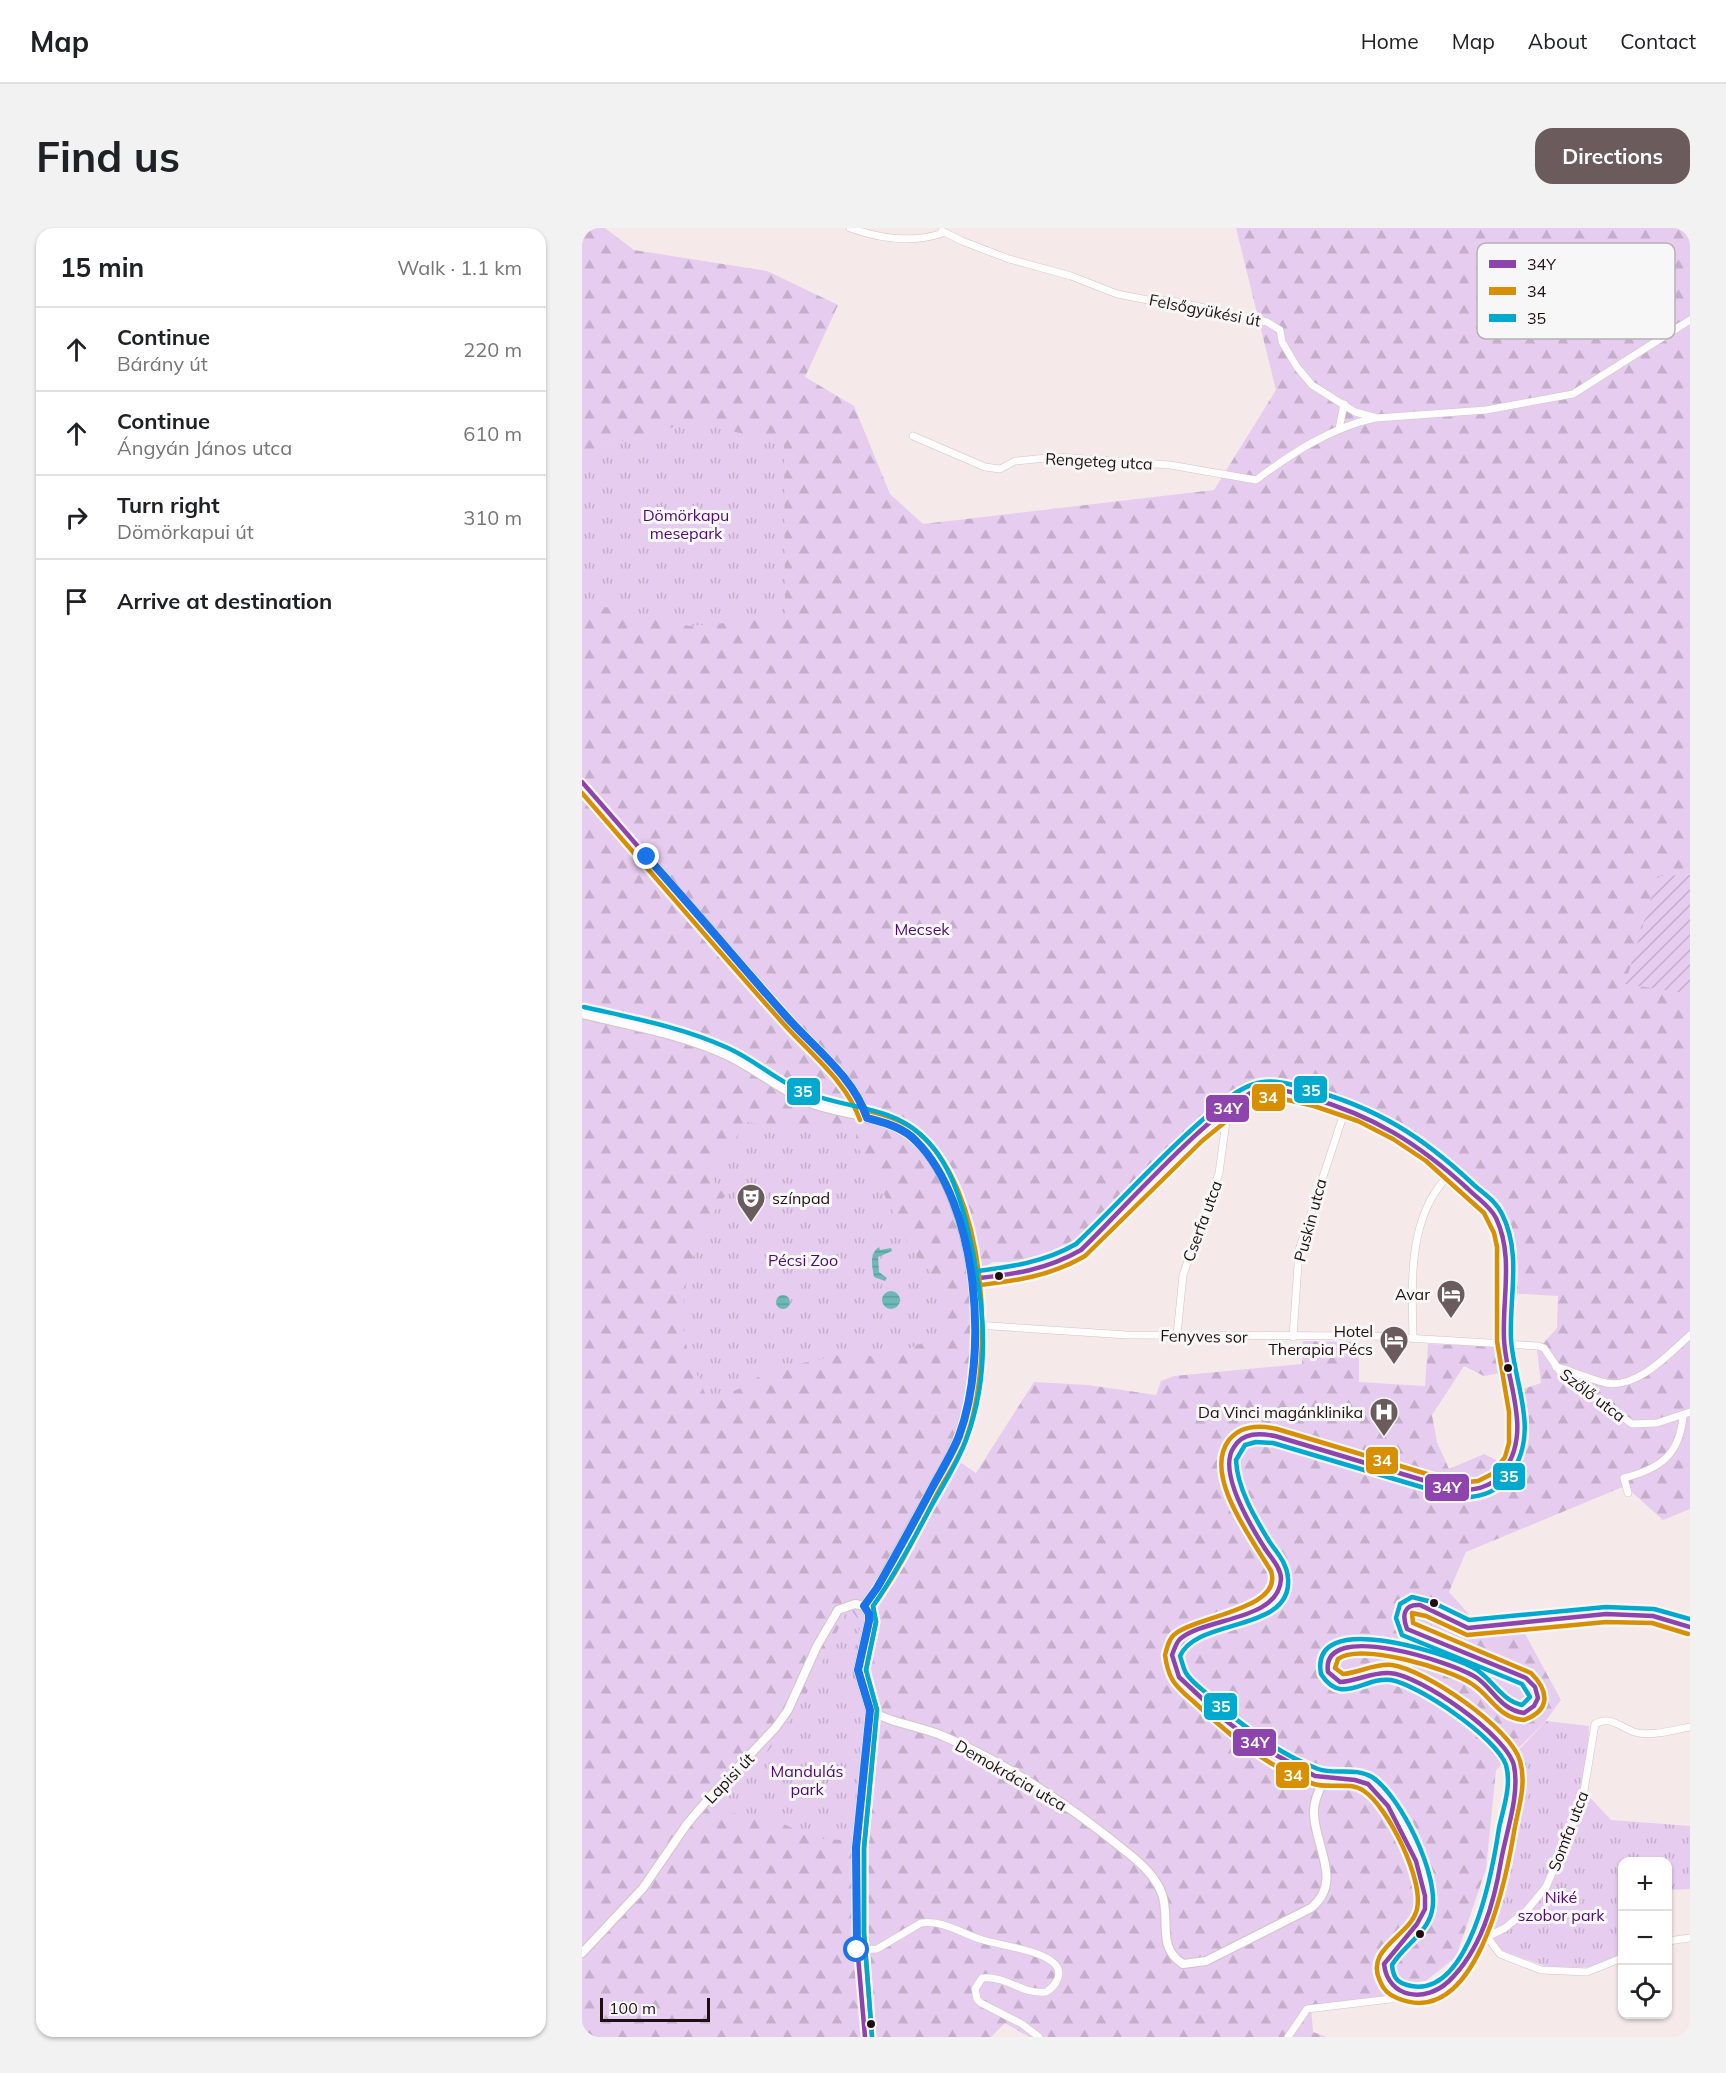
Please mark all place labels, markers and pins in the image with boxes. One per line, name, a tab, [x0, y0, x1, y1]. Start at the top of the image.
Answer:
theatre icon: színpad	[735, 1182, 767, 1224]
place label: színpad	[772, 1188, 830, 1208]
unlabelled marker	[993, 1270, 1005, 1282]
hotel icon: Avar	[1435, 1278, 1467, 1320]
place label: Avar	[1395, 1284, 1430, 1304]
place label: Hotel Therapia Pécs	[1268, 1321, 1373, 1359]
hotel icon: Hotel Therapia Pécs	[1378, 1324, 1410, 1366]
unlabelled marker	[1502, 1362, 1514, 1374]
hospital icon: Da Vinci magánklinika	[1368, 1396, 1400, 1438]
place label: Da Vinci magánklinika	[1198, 1402, 1363, 1422]
unlabelled marker	[1428, 1597, 1440, 1609]
unlabelled marker	[1414, 1928, 1426, 1940]
unlabelled marker	[865, 2018, 877, 2030]

